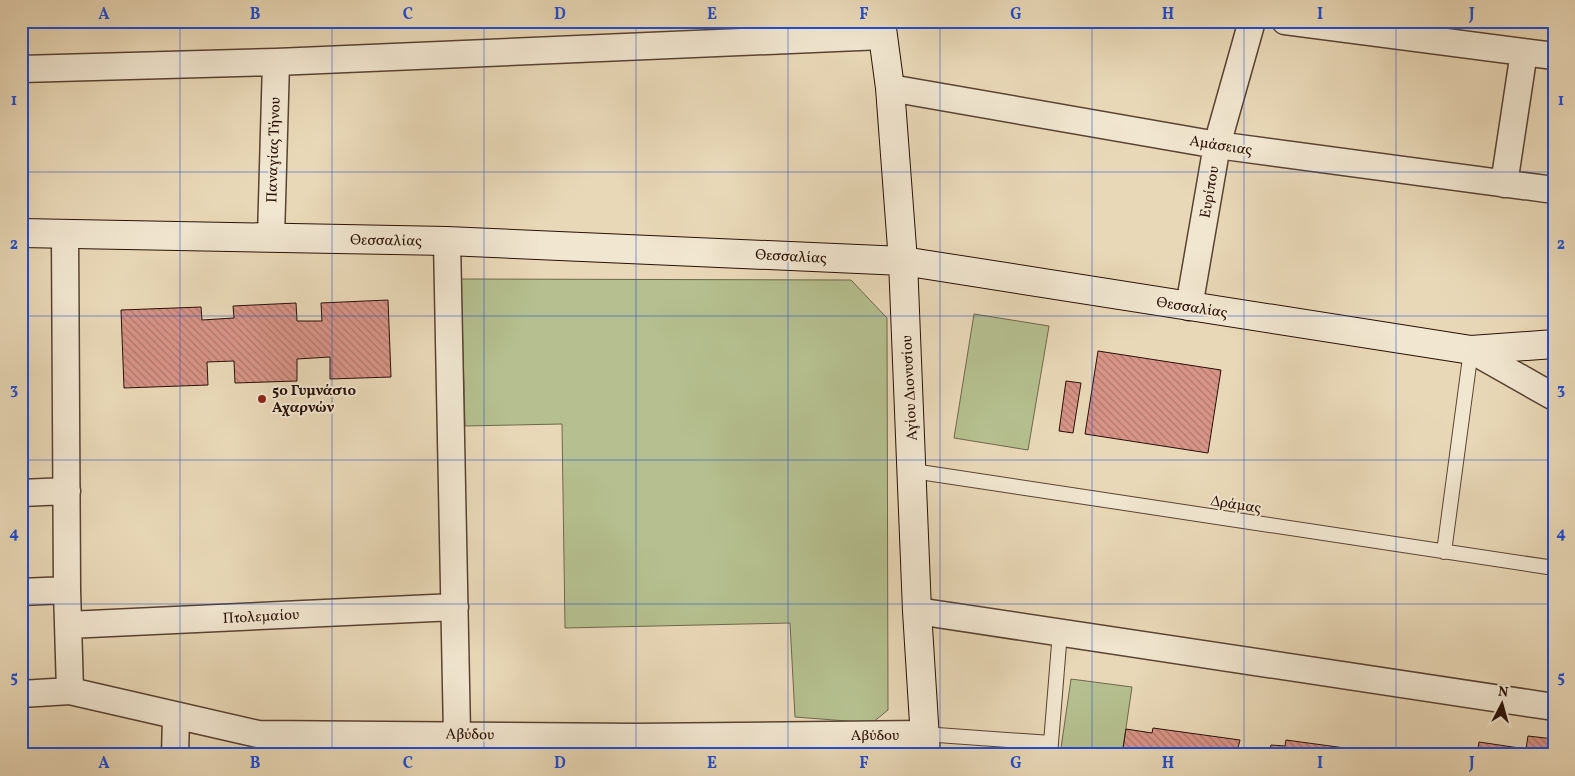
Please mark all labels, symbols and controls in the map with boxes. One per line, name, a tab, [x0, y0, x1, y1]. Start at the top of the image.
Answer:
text: A	[98, 4, 110, 26]
text: B	[250, 4, 261, 26]
text: C	[403, 4, 413, 26]
text: D	[554, 4, 566, 26]
text: E	[707, 4, 717, 26]
text: F	[859, 4, 869, 26]
text: G	[1010, 4, 1022, 26]
text: H	[1162, 4, 1174, 26]
text: I	[1317, 4, 1323, 26]
text: J	[1468, 4, 1475, 26]
text: 1	[11, 90, 17, 112]
text: 1	[1558, 90, 1564, 112]
street label: Παναγίας Τήνου	[262, 97, 287, 203]
street label: Αμάσειας	[1188, 131, 1254, 162]
street label: Ευρίπου	[1196, 165, 1225, 220]
street label: Θεσσαλίας	[350, 230, 422, 253]
text: 2	[10, 234, 18, 256]
text: 2	[1557, 234, 1565, 256]
street label: Θεσσαλίας	[755, 245, 827, 270]
street label: Θεσσαλίας	[1155, 293, 1229, 324]
street label: Αγίου Διονυσίου	[897, 335, 924, 441]
text: 3	[10, 379, 18, 401]
text: 3	[1557, 379, 1565, 401]
place label: 5ο Γυμνάσιο Αχαρνών	[272, 381, 356, 419]
marker: 5ο Γυμνάσιο Αχαρνών	[256, 393, 268, 405]
street label: Δράμας	[1209, 491, 1263, 520]
text: 4	[9, 523, 19, 545]
text: 4	[1556, 523, 1566, 545]
street label: Πτολεμαίου	[222, 605, 300, 630]
text: 5	[10, 667, 18, 689]
text: 5	[1557, 667, 1565, 689]
north arrow	[1478, 678, 1528, 728]
text: N	[1497, 683, 1509, 703]
street label: Αβύδου	[445, 725, 494, 746]
street label: Αβύδου	[851, 726, 899, 747]
text: A	[98, 753, 110, 775]
text: B	[250, 753, 261, 775]
text: C	[403, 753, 413, 775]
text: D	[554, 753, 566, 775]
text: E	[707, 753, 717, 775]
text: F	[859, 753, 869, 775]
text: G	[1010, 753, 1022, 775]
text: H	[1162, 753, 1174, 775]
text: I	[1317, 753, 1323, 775]
text: J	[1468, 753, 1475, 775]

